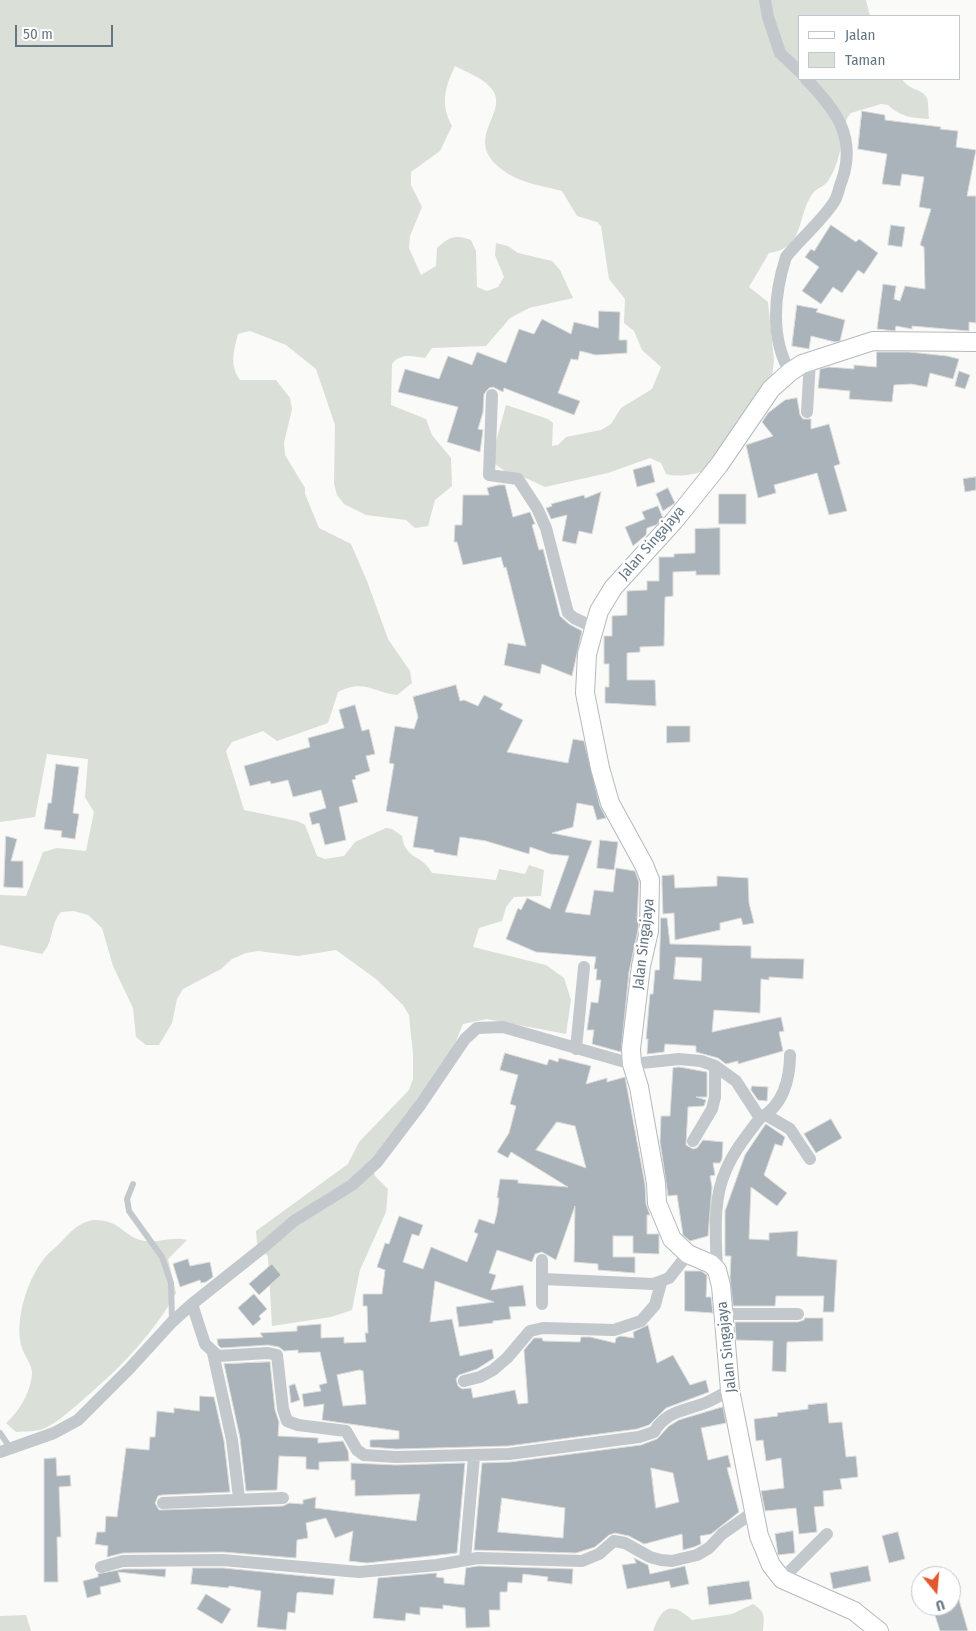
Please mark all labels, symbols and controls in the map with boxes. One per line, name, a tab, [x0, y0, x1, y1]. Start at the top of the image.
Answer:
scale bar	[18, 15, 115, 47]
legend	[798, 15, 961, 80]
text: 50 m	[23, 25, 53, 43]
text: Jalan	[845, 26, 875, 44]
text: Taman	[845, 51, 885, 69]
street label: Jalan Singajaya	[615, 502, 689, 584]
street label: Jalan Singajaya	[629, 897, 659, 991]
street label: Jalan Singajaya	[713, 1300, 741, 1394]
north arrow	[911, 1566, 961, 1616]
text: U	[934, 1596, 947, 1614]

